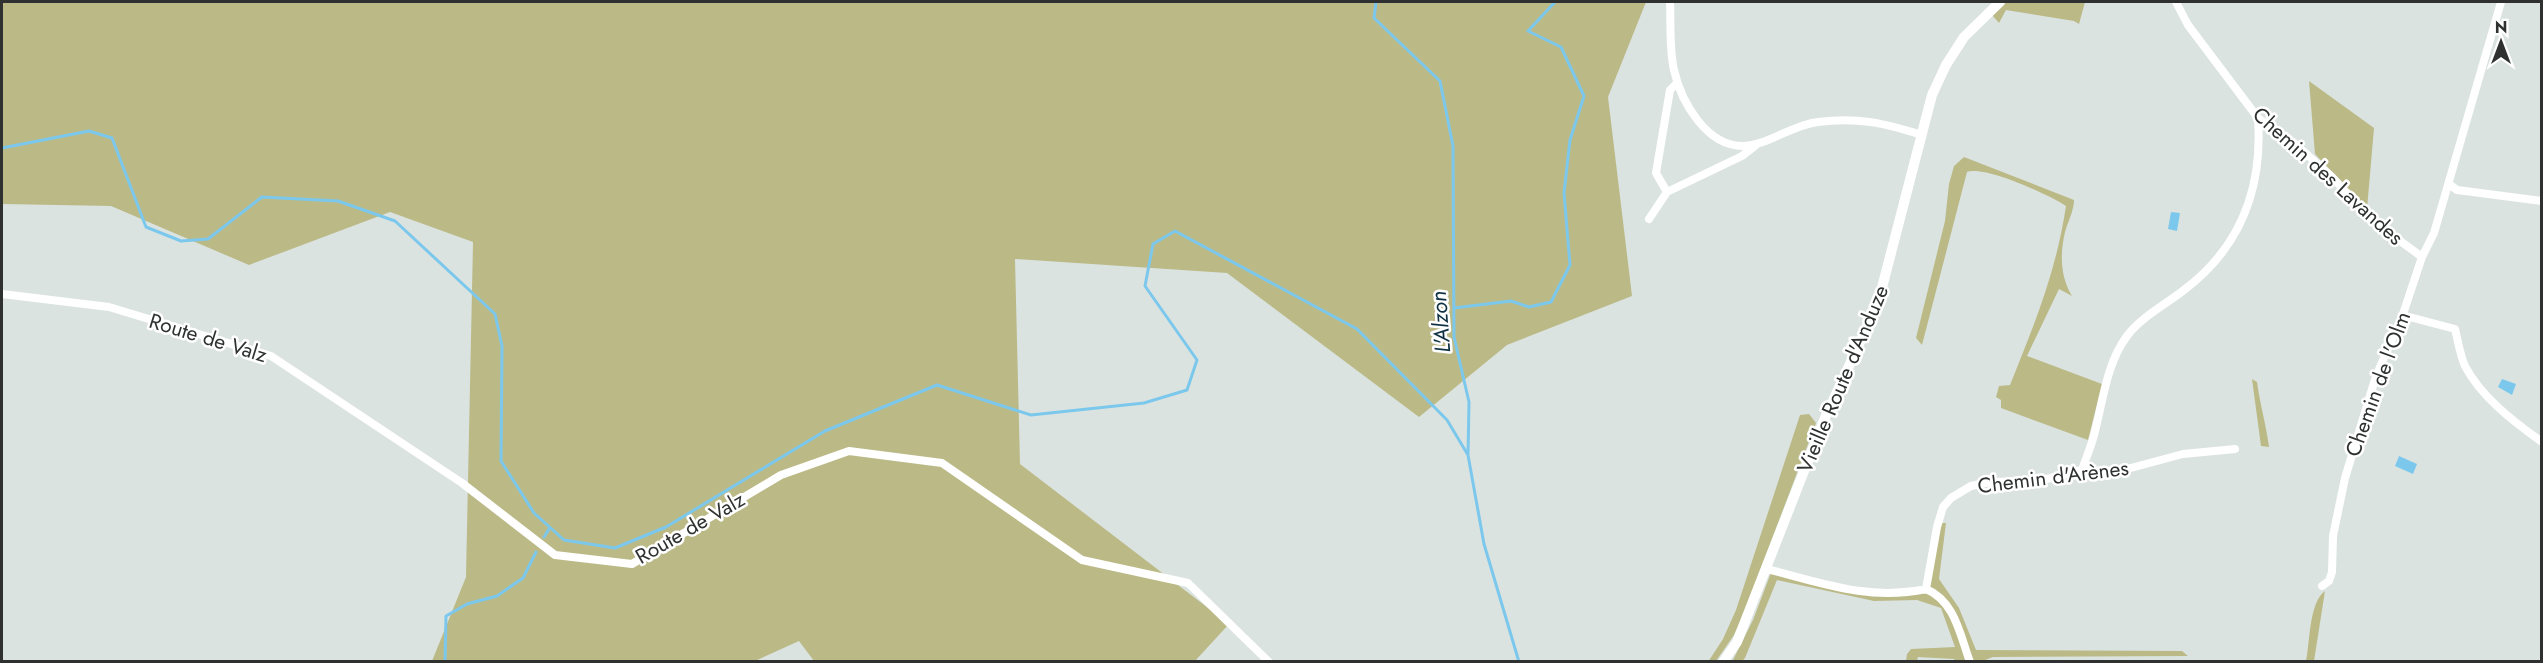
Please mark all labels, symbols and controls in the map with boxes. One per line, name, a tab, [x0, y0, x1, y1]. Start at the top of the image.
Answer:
north arrow	[2471, 12, 2531, 72]
text: N	[2495, 16, 2507, 39]
street label: Chemin des Lavandes	[2246, 100, 2410, 252]
street label: Vieille Route d'Anduze	[1790, 280, 1896, 478]
water label: L'Alzon	[1422, 290, 1458, 354]
street label: Route de Valz	[145, 306, 271, 370]
street label: Chemin de l'Olm	[2338, 307, 2418, 461]
street label: Chemin d'Arènes	[1976, 453, 2130, 501]
street label: Route de Valz	[630, 484, 751, 571]

